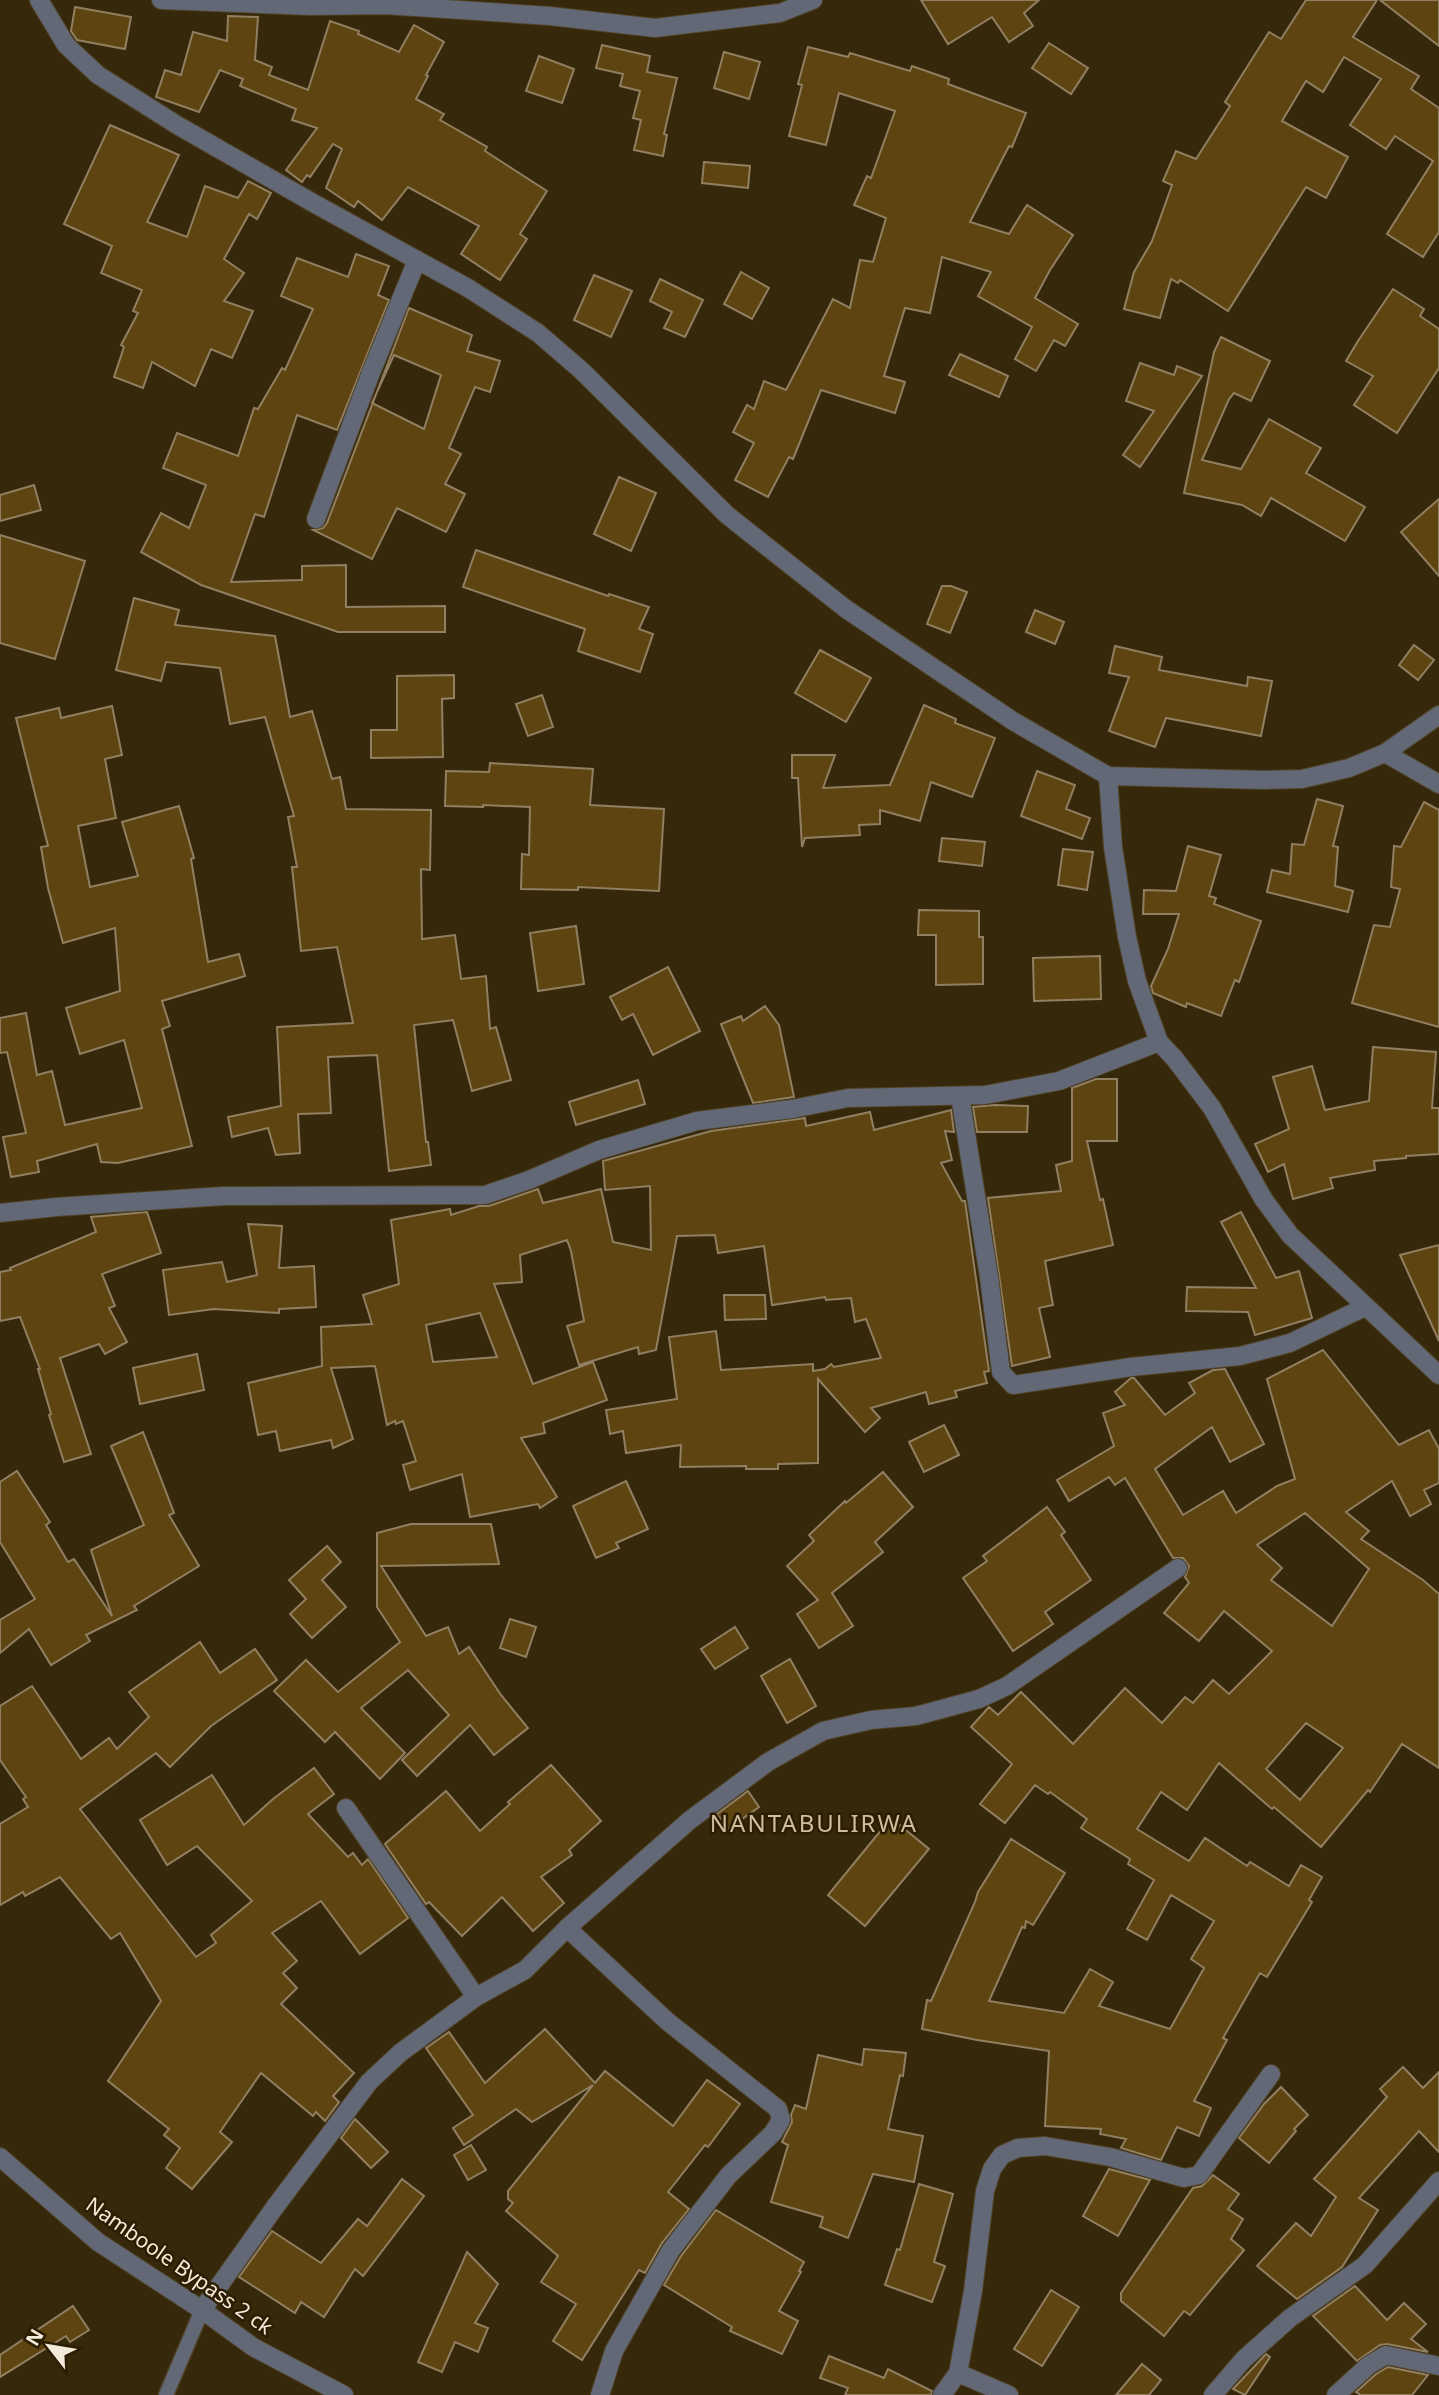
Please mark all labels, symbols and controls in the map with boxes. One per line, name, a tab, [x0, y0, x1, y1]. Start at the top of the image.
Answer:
district label: NANTABULIRWA	[710, 1806, 918, 1839]
street label: Namboole Bypass 2 ck	[81, 2190, 279, 2341]
north arrow	[14, 2311, 84, 2381]
text: N	[19, 2324, 50, 2351]

